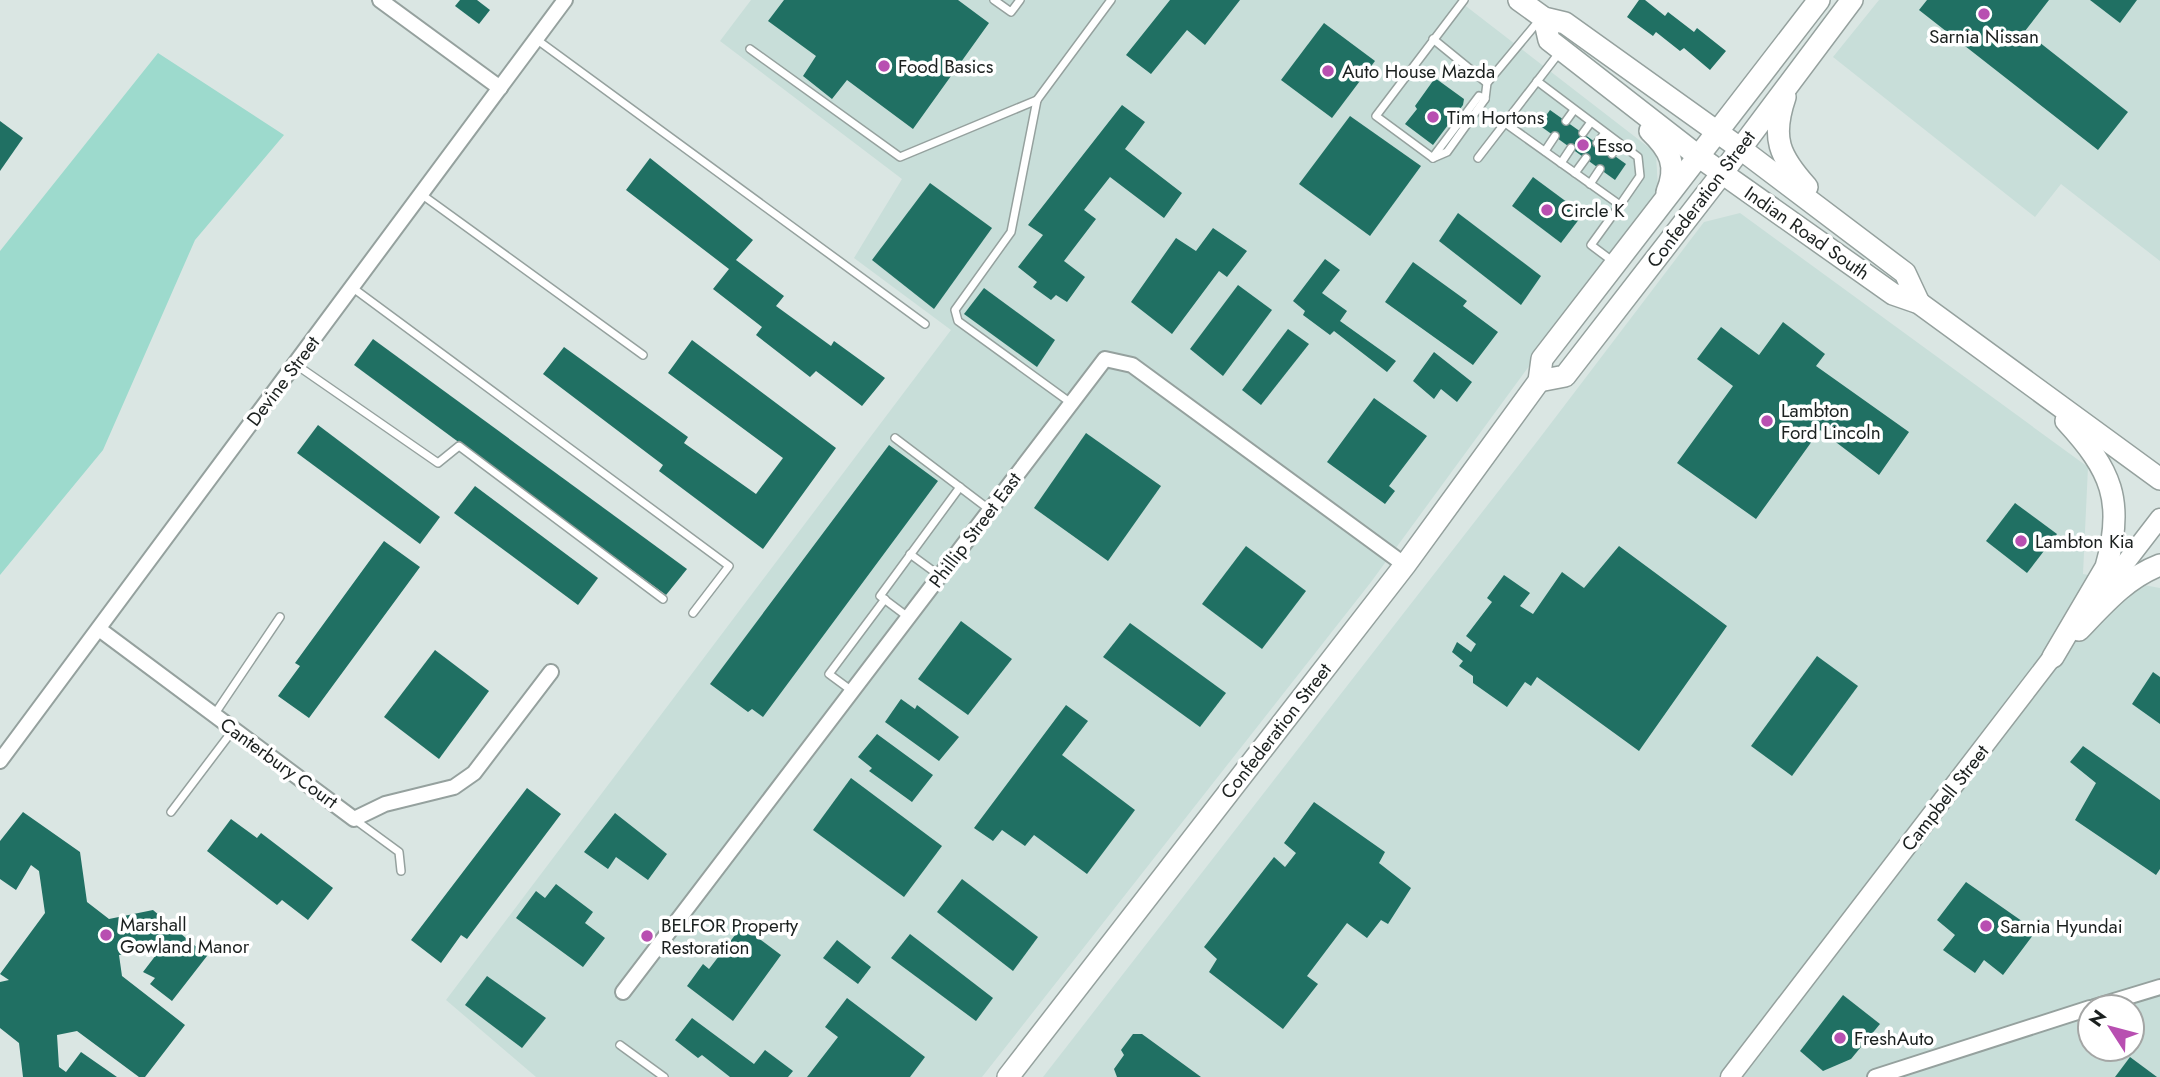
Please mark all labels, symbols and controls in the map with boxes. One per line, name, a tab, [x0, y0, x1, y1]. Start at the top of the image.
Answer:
marker: Sarnia Nissan	[1976, 6, 1992, 22]
place label: Sarnia Nissan	[1929, 23, 2039, 50]
place label: Food Basics	[898, 53, 994, 80]
marker: Food Basics	[876, 58, 892, 74]
place label: Auto House Mazda	[1342, 58, 1495, 85]
marker: Auto House Mazda	[1320, 63, 1336, 79]
place label: Tim Hortons	[1447, 104, 1545, 131]
marker: Tim Hortons	[1425, 109, 1441, 125]
street label: Confederation Street	[1640, 124, 1762, 273]
place label: Esso	[1597, 132, 1633, 159]
marker: Esso	[1575, 137, 1591, 153]
street label: Indian Road South	[1739, 180, 1875, 286]
place label: Circle K	[1561, 197, 1625, 224]
marker: Circle K	[1539, 202, 1555, 218]
street label: Devine Street	[240, 330, 326, 432]
place label: Lambton Ford Lincoln	[1781, 397, 1881, 446]
marker: Lambton Ford Lincoln	[1759, 413, 1775, 429]
street label: Phillip Street East	[923, 466, 1028, 593]
place label: Lambton Kia	[2035, 528, 2134, 555]
marker: Lambton Kia	[2013, 533, 2029, 549]
street label: Confederation Street	[1214, 657, 1338, 805]
street label: Canterbury Court	[215, 711, 344, 815]
street label: Campbell Street	[1895, 739, 1995, 857]
place label: Marshall Gowland Manor	[120, 911, 250, 960]
place label: BELFOR Property Restoration	[661, 912, 799, 961]
place label: Sarnia Hyundai	[2000, 913, 2123, 940]
marker: Sarnia Hyundai	[1978, 918, 1994, 934]
marker: Marshall Gowland Manor	[98, 927, 114, 943]
marker: BELFOR Property Restoration	[639, 928, 655, 944]
north arrow	[2076, 993, 2146, 1063]
text: N	[2082, 1004, 2113, 1032]
place label: FreshAuto	[1854, 1025, 1934, 1052]
marker: FreshAuto	[1832, 1030, 1848, 1046]

